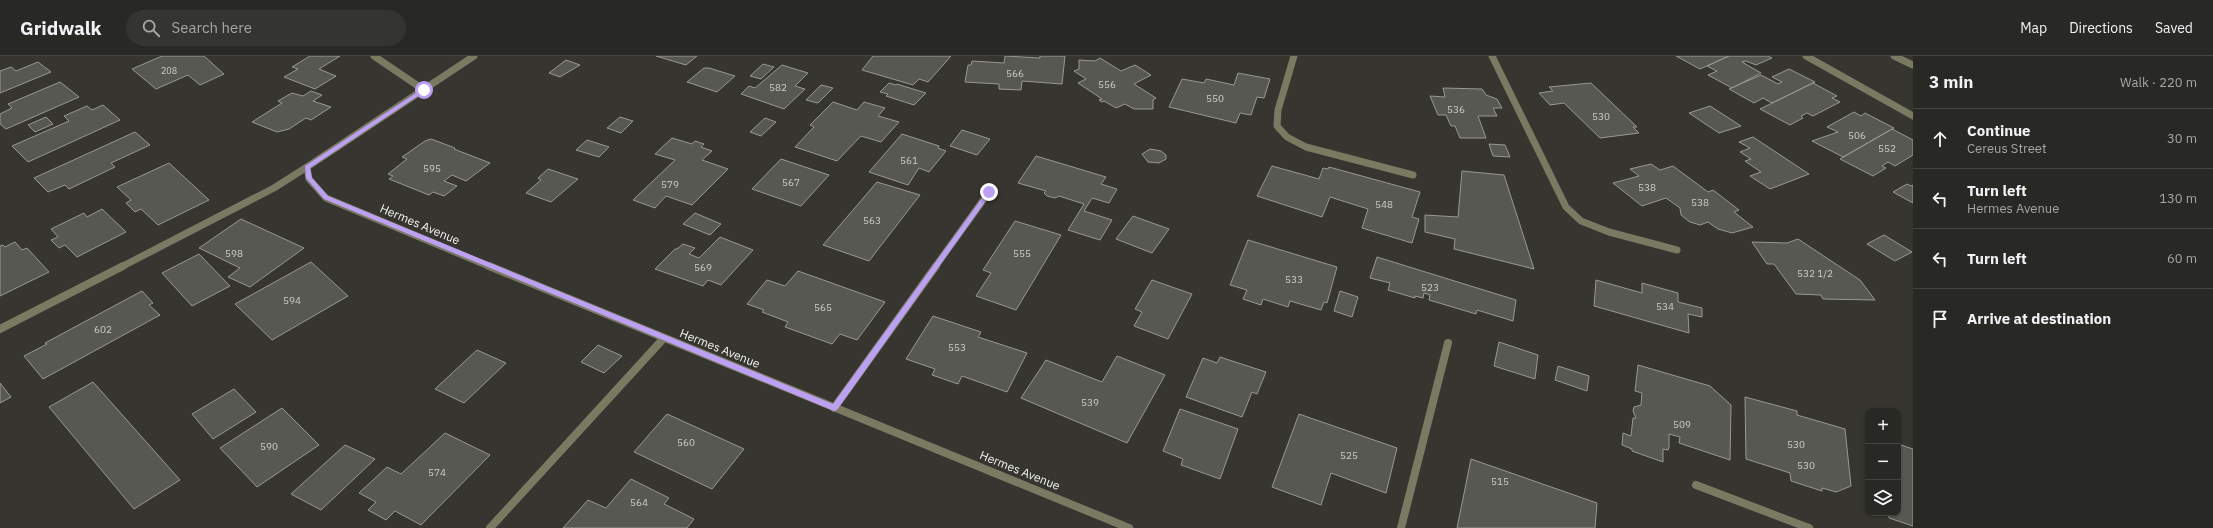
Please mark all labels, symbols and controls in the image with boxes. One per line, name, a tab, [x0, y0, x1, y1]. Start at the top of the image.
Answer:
search box	[126, 10, 406, 46]
text: Gridwalk	[20, 16, 102, 40]
icon: search	[140, 17, 162, 39]
text: Search here	[172, 18, 252, 37]
text: Map	[2020, 19, 2047, 37]
text: Directions	[2069, 19, 2133, 37]
text: Saved	[2155, 19, 2193, 37]
house number: 208	[161, 65, 177, 76]
house number: 566	[1006, 67, 1024, 80]
text: 3 min	[1929, 71, 1973, 93]
text: Walk · 220 m	[2120, 74, 2197, 91]
house number: 556	[1098, 78, 1116, 91]
route start	[415, 81, 433, 99]
house number: 582	[769, 81, 787, 94]
house number: 550	[1206, 92, 1224, 105]
house number: 536	[1447, 103, 1465, 116]
house number: 530	[1592, 110, 1610, 123]
text: Continue	[1967, 121, 2031, 140]
icon: ahead	[1929, 128, 1951, 150]
house number: 506	[1848, 129, 1866, 142]
text: 30 m	[2167, 130, 2197, 147]
text: Cereus Street	[1967, 140, 2047, 157]
house number: 552	[1878, 142, 1896, 155]
house number: 561	[900, 154, 918, 167]
house number: 595	[423, 162, 441, 175]
house number: 567	[782, 176, 800, 189]
house number: 579	[661, 178, 679, 191]
house number: 538	[1638, 181, 1656, 194]
text: Turn left	[1967, 181, 2027, 200]
route end	[980, 183, 998, 201]
icon: left	[1929, 188, 1951, 210]
text: 130 m	[2159, 190, 2197, 207]
house number: 538	[1691, 196, 1709, 209]
house number: 548	[1375, 198, 1393, 211]
street label: Hermes Avenue	[378, 200, 463, 248]
text: Hermes Avenue	[1967, 200, 2059, 217]
house number: 563	[863, 214, 881, 227]
house number: 598	[225, 247, 243, 260]
house number: 555	[1013, 247, 1031, 260]
icon: left	[1929, 248, 1951, 270]
text: Turn left	[1967, 249, 2027, 268]
text: 60 m	[2167, 250, 2197, 267]
house number: 569	[694, 261, 712, 274]
house number: 532 1/2	[1797, 267, 1833, 280]
house number: 533	[1285, 273, 1303, 286]
house number: 523	[1421, 281, 1439, 294]
house number: 594	[283, 294, 301, 307]
house number: 534	[1656, 300, 1674, 313]
house number: 565	[814, 301, 832, 314]
icon: arrive	[1929, 308, 1951, 330]
text: Arrive at destination	[1967, 309, 2111, 328]
house number: 602	[94, 323, 112, 336]
street label: Hermes Avenue	[678, 325, 763, 371]
house number: 553	[948, 341, 966, 354]
house number: 539	[1081, 396, 1099, 409]
map controls	[1865, 408, 1901, 516]
button: +	[1865, 408, 1901, 444]
house number: 509	[1673, 418, 1691, 431]
house number: 560	[677, 436, 695, 449]
house number: 530	[1787, 438, 1805, 451]
house number: 590	[260, 440, 278, 453]
button: −	[1865, 444, 1901, 480]
street label: Hermes Avenue	[978, 447, 1063, 493]
house number: 525	[1340, 449, 1358, 462]
house number: 530	[1797, 459, 1815, 472]
house number: 574	[428, 466, 446, 479]
house number: 515	[1491, 475, 1509, 488]
button: layers	[1865, 480, 1901, 516]
house number: 564	[630, 496, 648, 509]

